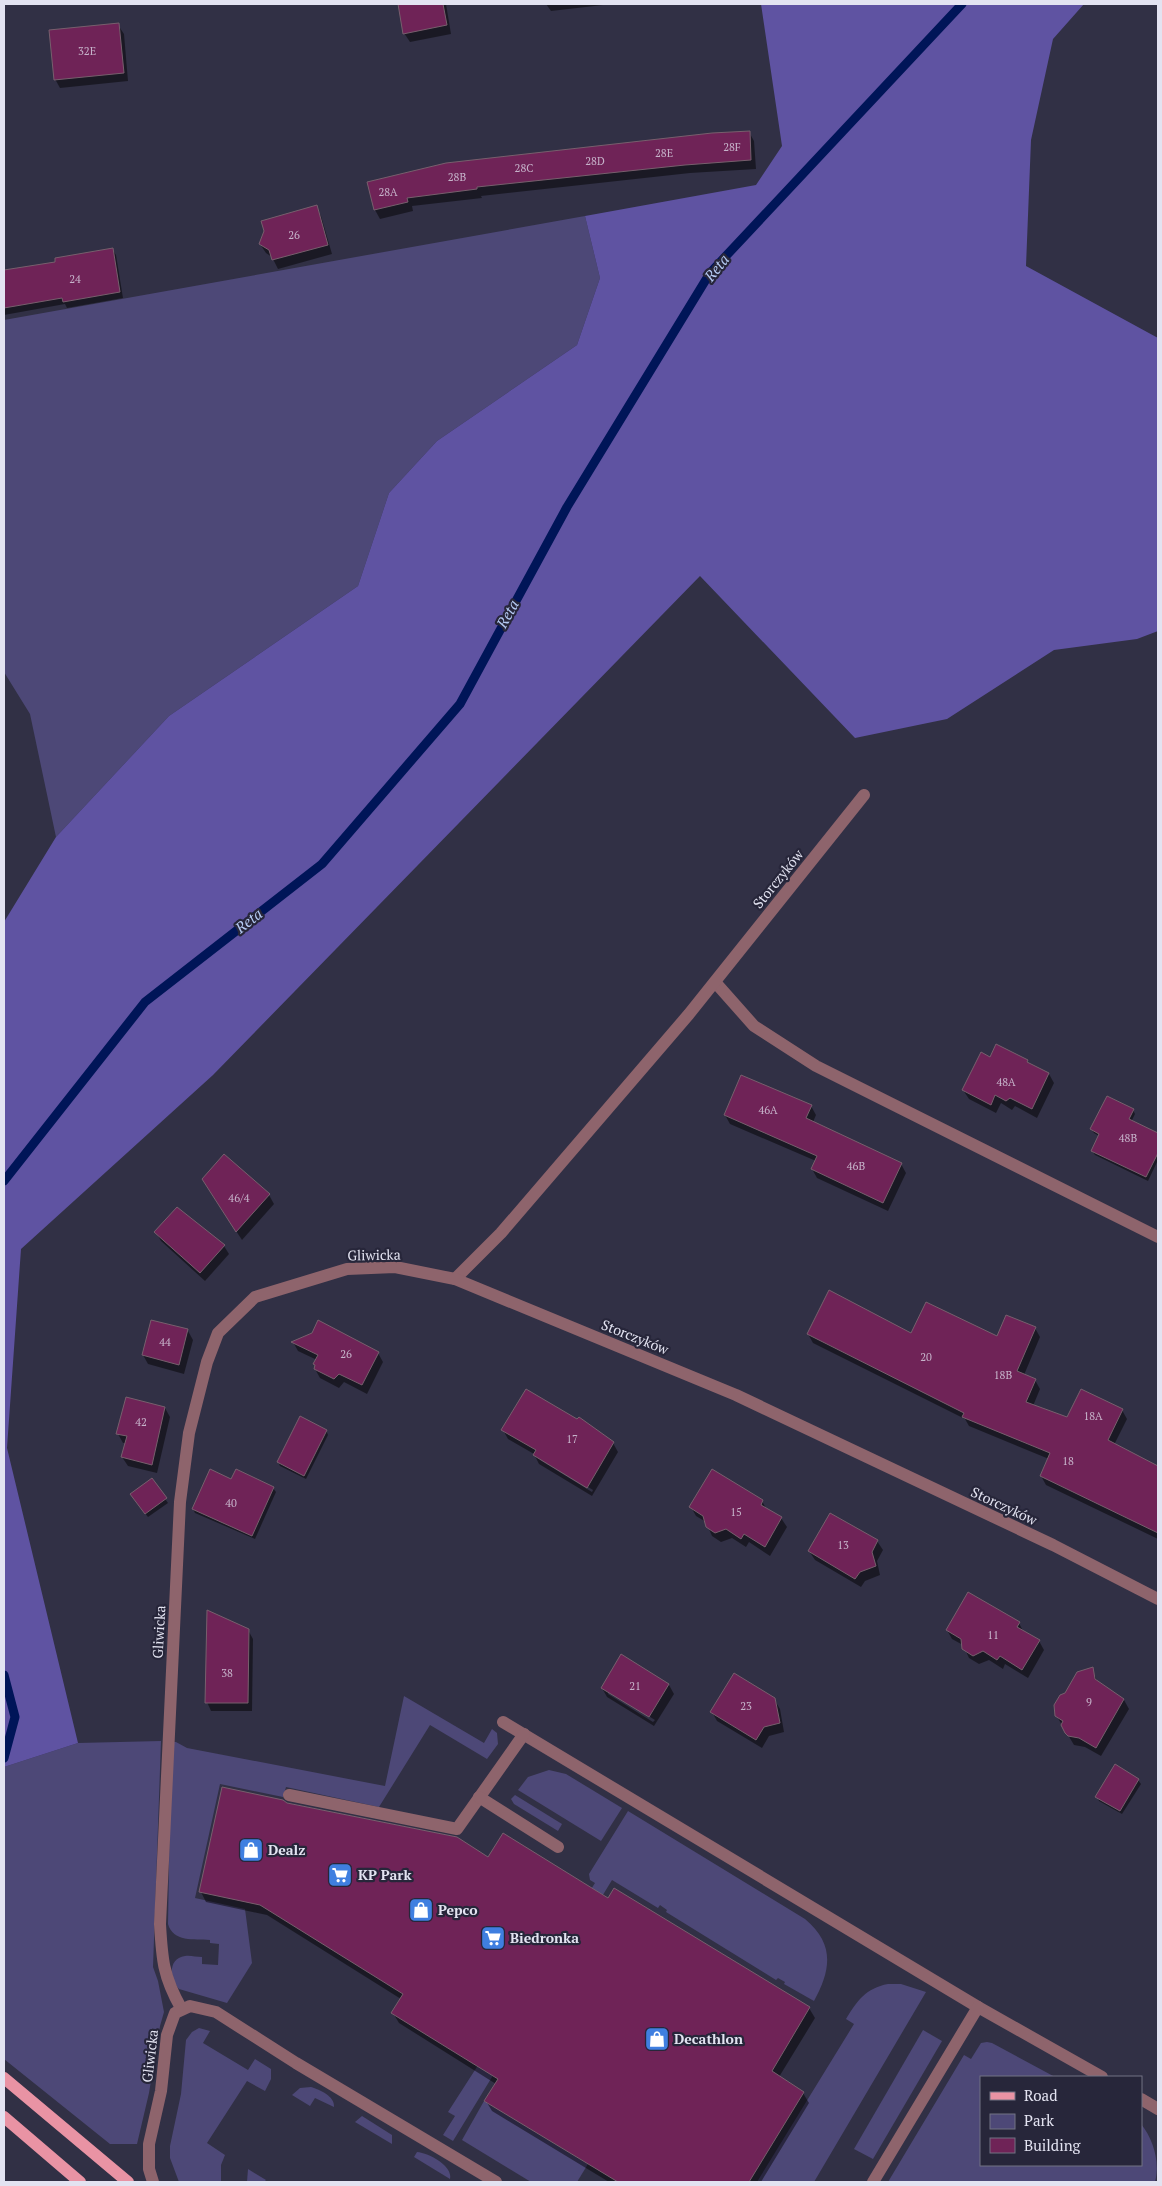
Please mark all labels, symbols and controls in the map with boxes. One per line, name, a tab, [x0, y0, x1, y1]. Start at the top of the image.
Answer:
house number: 32E	[78, 44, 96, 58]
house number: 28F	[723, 140, 741, 154]
house number: 28E	[655, 146, 673, 160]
house number: 28D	[585, 154, 605, 168]
house number: 28C	[515, 161, 533, 175]
house number: 28B	[448, 170, 466, 184]
house number: 28A	[378, 185, 398, 199]
house number: 26	[288, 228, 300, 242]
water label: Reta	[699, 250, 733, 286]
house number: 24	[69, 272, 81, 286]
water label: Reta	[491, 596, 523, 632]
street label: Storczyków	[748, 845, 808, 912]
water label: Reta	[230, 903, 266, 938]
house number: 48A	[996, 1075, 1016, 1089]
house number: 46A	[758, 1103, 778, 1117]
house number: 48B	[1119, 1131, 1137, 1145]
house number: 46B	[847, 1159, 865, 1173]
house number: 46/4	[228, 1191, 250, 1205]
street label: Gliwicka	[347, 1245, 401, 1264]
street label: Storczyków	[599, 1314, 672, 1359]
house number: 44	[159, 1335, 171, 1349]
house number: 26	[340, 1347, 352, 1361]
house number: 20	[920, 1350, 932, 1364]
house number: 18B	[994, 1368, 1012, 1382]
house number: 18A	[1083, 1409, 1103, 1423]
house number: 42	[135, 1415, 147, 1429]
house number: 17	[566, 1432, 578, 1446]
house number: 18	[1062, 1454, 1074, 1468]
street label: Storczyków	[968, 1482, 1041, 1529]
house number: 40	[225, 1496, 237, 1510]
house number: 15	[730, 1505, 742, 1519]
house number: 13	[837, 1538, 849, 1552]
street label: Gliwicka	[148, 1605, 169, 1659]
house number: 11	[987, 1628, 999, 1642]
house number: 38	[221, 1666, 233, 1680]
house number: 21	[629, 1679, 641, 1693]
house number: 9	[1086, 1695, 1092, 1709]
house number: 23	[740, 1699, 752, 1713]
shop icon: Dealz	[238, 1837, 264, 1863]
place label: Dealz	[268, 1840, 306, 1859]
supermarket icon: KP Park	[327, 1862, 353, 1888]
place label: KP Park	[358, 1865, 412, 1884]
shop icon: Pepco	[408, 1897, 434, 1923]
place label: Pepco	[438, 1900, 477, 1919]
supermarket icon: Biedronka	[480, 1925, 506, 1951]
place label: Biedronka	[510, 1928, 579, 1947]
shop icon: Decathlon	[644, 2026, 670, 2052]
street label: Gliwicka	[137, 2028, 162, 2084]
place label: Decathlon	[674, 2029, 743, 2048]
legend	[980, 2076, 1142, 2166]
text: Road	[1024, 2085, 1057, 2105]
text: Park	[1024, 2110, 1054, 2130]
text: Building	[1024, 2135, 1082, 2155]

